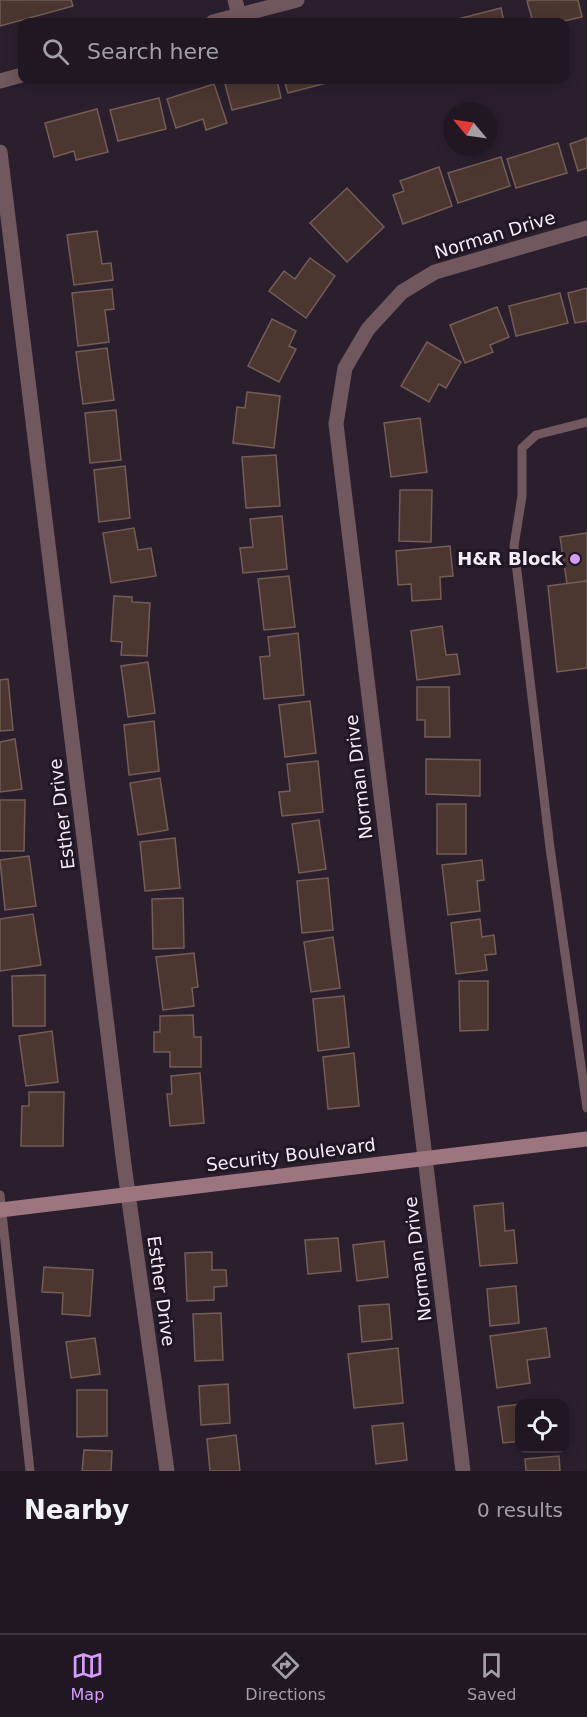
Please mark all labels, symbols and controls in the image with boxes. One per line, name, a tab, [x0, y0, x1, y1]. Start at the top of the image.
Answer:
search box	[18, 18, 569, 84]
icon: search	[39, 35, 72, 68]
text: Search here	[87, 39, 219, 64]
north arrow	[443, 102, 497, 156]
street label: Norman Drive	[432, 206, 558, 263]
place label: H&R Block	[457, 548, 564, 569]
marker: H&R Block	[568, 552, 582, 566]
street label: Norman Drive	[340, 714, 377, 840]
street label: Esther Drive	[44, 757, 79, 871]
street label: Security Boulevard	[205, 1134, 377, 1175]
street label: Norman Drive	[399, 1196, 436, 1322]
street label: Esther Drive	[143, 1234, 180, 1348]
map controls	[515, 1399, 569, 1453]
button: locate	[515, 1399, 569, 1453]
text: Nearby	[24, 1495, 129, 1525]
text: 0 results	[477, 1498, 563, 1522]
tab: Map	[71, 1649, 104, 1704]
tab: Directions	[245, 1649, 326, 1704]
tab: Saved	[467, 1649, 516, 1704]

